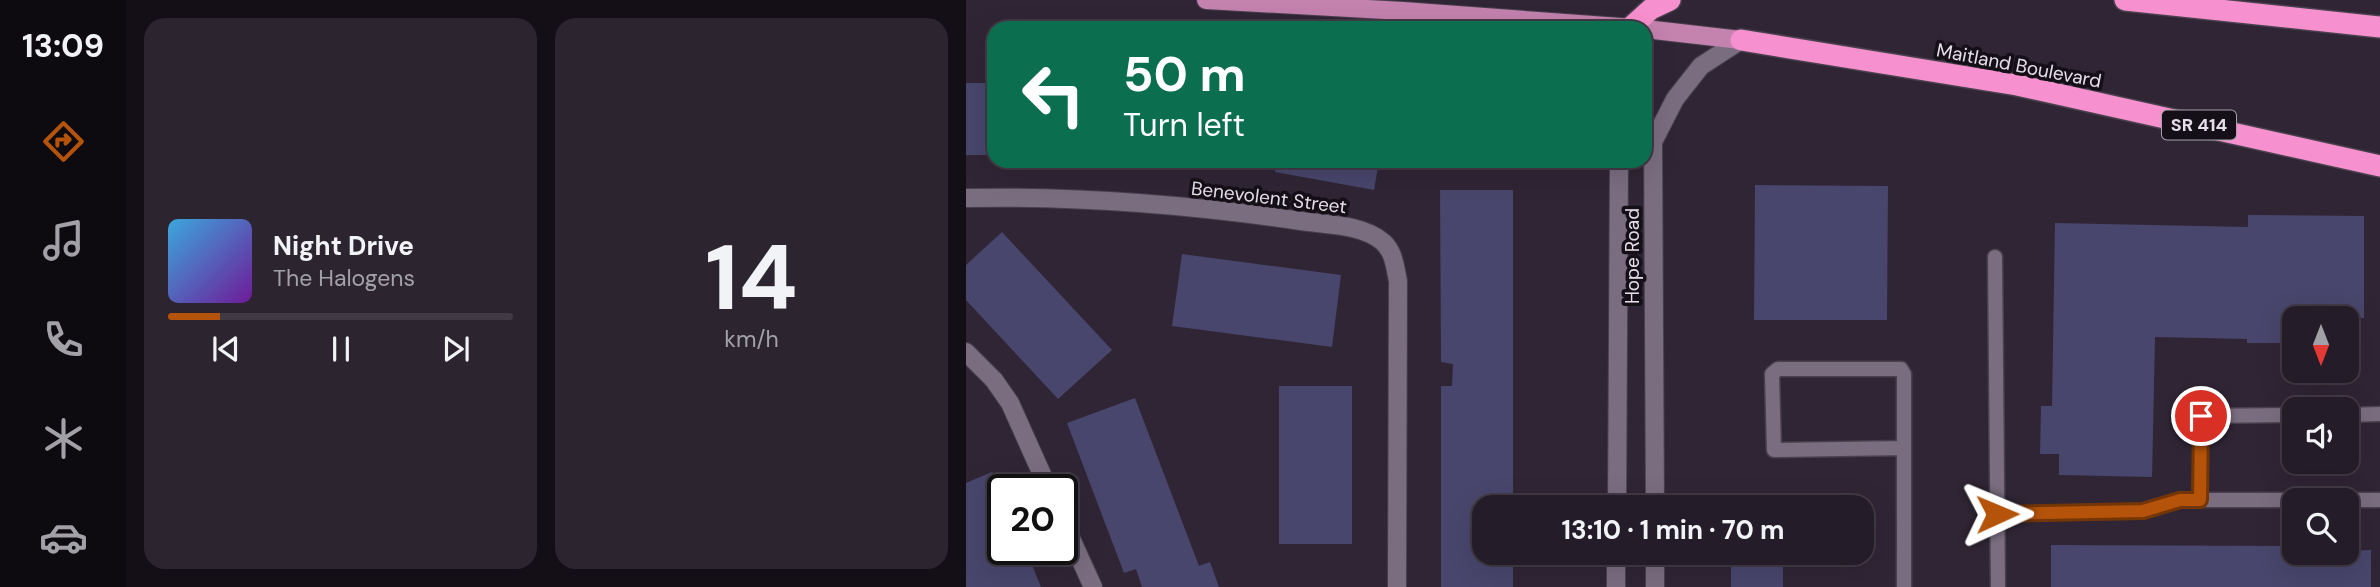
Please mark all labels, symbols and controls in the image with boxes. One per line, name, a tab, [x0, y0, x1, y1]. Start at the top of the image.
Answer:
text: 13:09	[22, 25, 104, 67]
street label: Maitland Boulevard	[1934, 37, 2104, 94]
text: 50 m	[1123, 42, 1246, 106]
icon: left	[1008, 49, 1099, 140]
text: Turn left	[1123, 104, 1245, 146]
road number: SR 414	[2162, 110, 2236, 140]
icon: directions	[39, 117, 88, 166]
street label: Benevolent Street	[1190, 176, 1348, 219]
street label: Hope Road	[1620, 208, 1645, 304]
icon: music	[39, 216, 88, 265]
text: 14	[705, 219, 798, 337]
text: Night Drive	[273, 229, 414, 263]
text: The Halogens	[273, 263, 415, 293]
north arrow	[2282, 306, 2359, 383]
map controls	[2282, 306, 2359, 565]
icon: phone	[39, 315, 88, 364]
text: km/h	[724, 324, 779, 354]
icon: previous	[207, 330, 245, 368]
icon: pause	[322, 330, 360, 368]
icon: next	[437, 330, 475, 368]
pin	[2171, 386, 2231, 446]
icon: arrive	[2182, 397, 2220, 435]
button: sound	[2282, 397, 2359, 474]
icon: climate	[39, 414, 88, 463]
speed limit sign: 20	[987, 474, 1078, 565]
position arrow	[1960, 477, 2034, 551]
button: search	[2282, 488, 2359, 565]
icon: car	[39, 513, 88, 562]
text: 13:10 · 1 min · 70 m	[1562, 513, 1784, 547]

